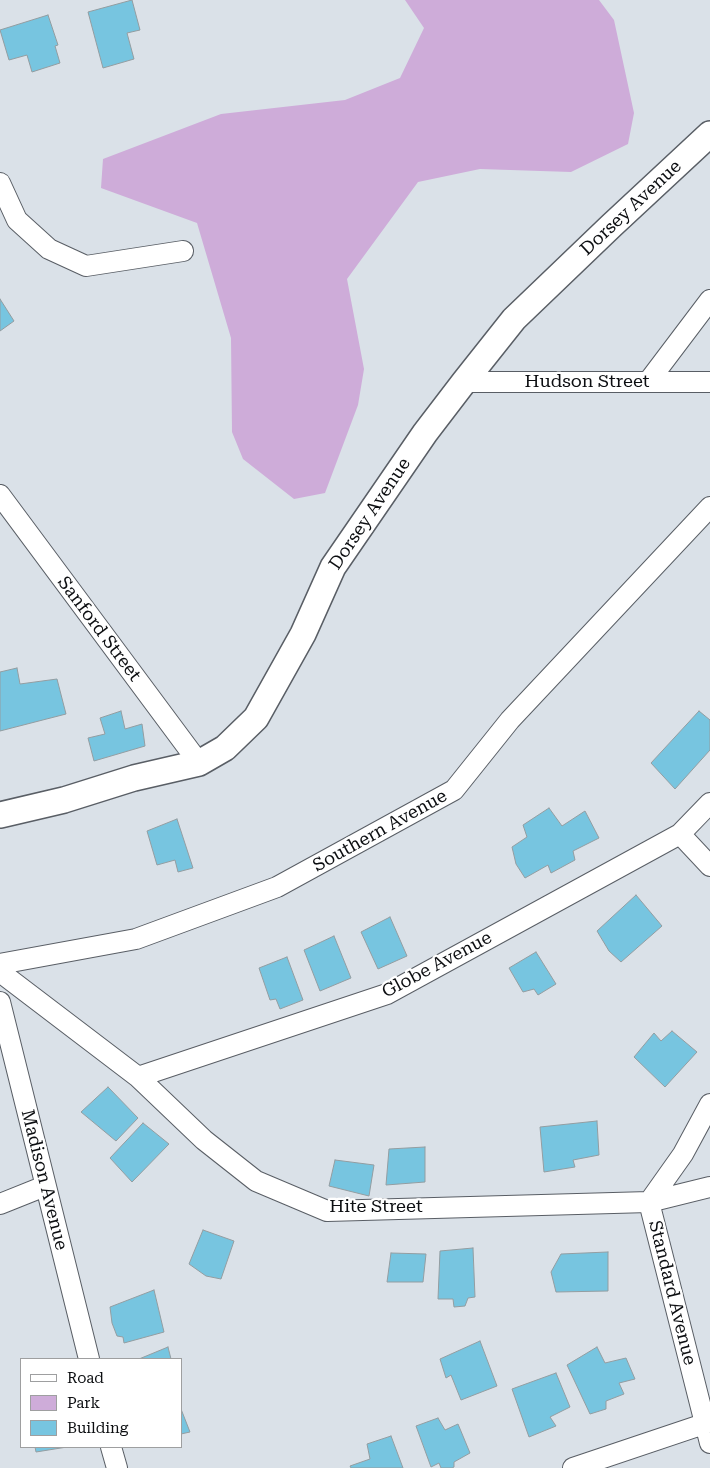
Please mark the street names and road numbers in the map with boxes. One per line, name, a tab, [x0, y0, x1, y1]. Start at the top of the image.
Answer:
street label: Dorsey Avenue	[576, 156, 686, 260]
street label: Hudson Street	[525, 371, 649, 393]
street label: Dorsey Avenue	[325, 454, 415, 574]
street label: Sanford Street	[53, 572, 145, 686]
street label: Southern Avenue	[309, 785, 451, 877]
street label: Globe Avenue	[378, 927, 496, 1003]
street label: Madison Avenue	[16, 1107, 72, 1253]
street label: Hite Street	[329, 1196, 423, 1218]
street label: Standard Avenue	[644, 1218, 700, 1368]

